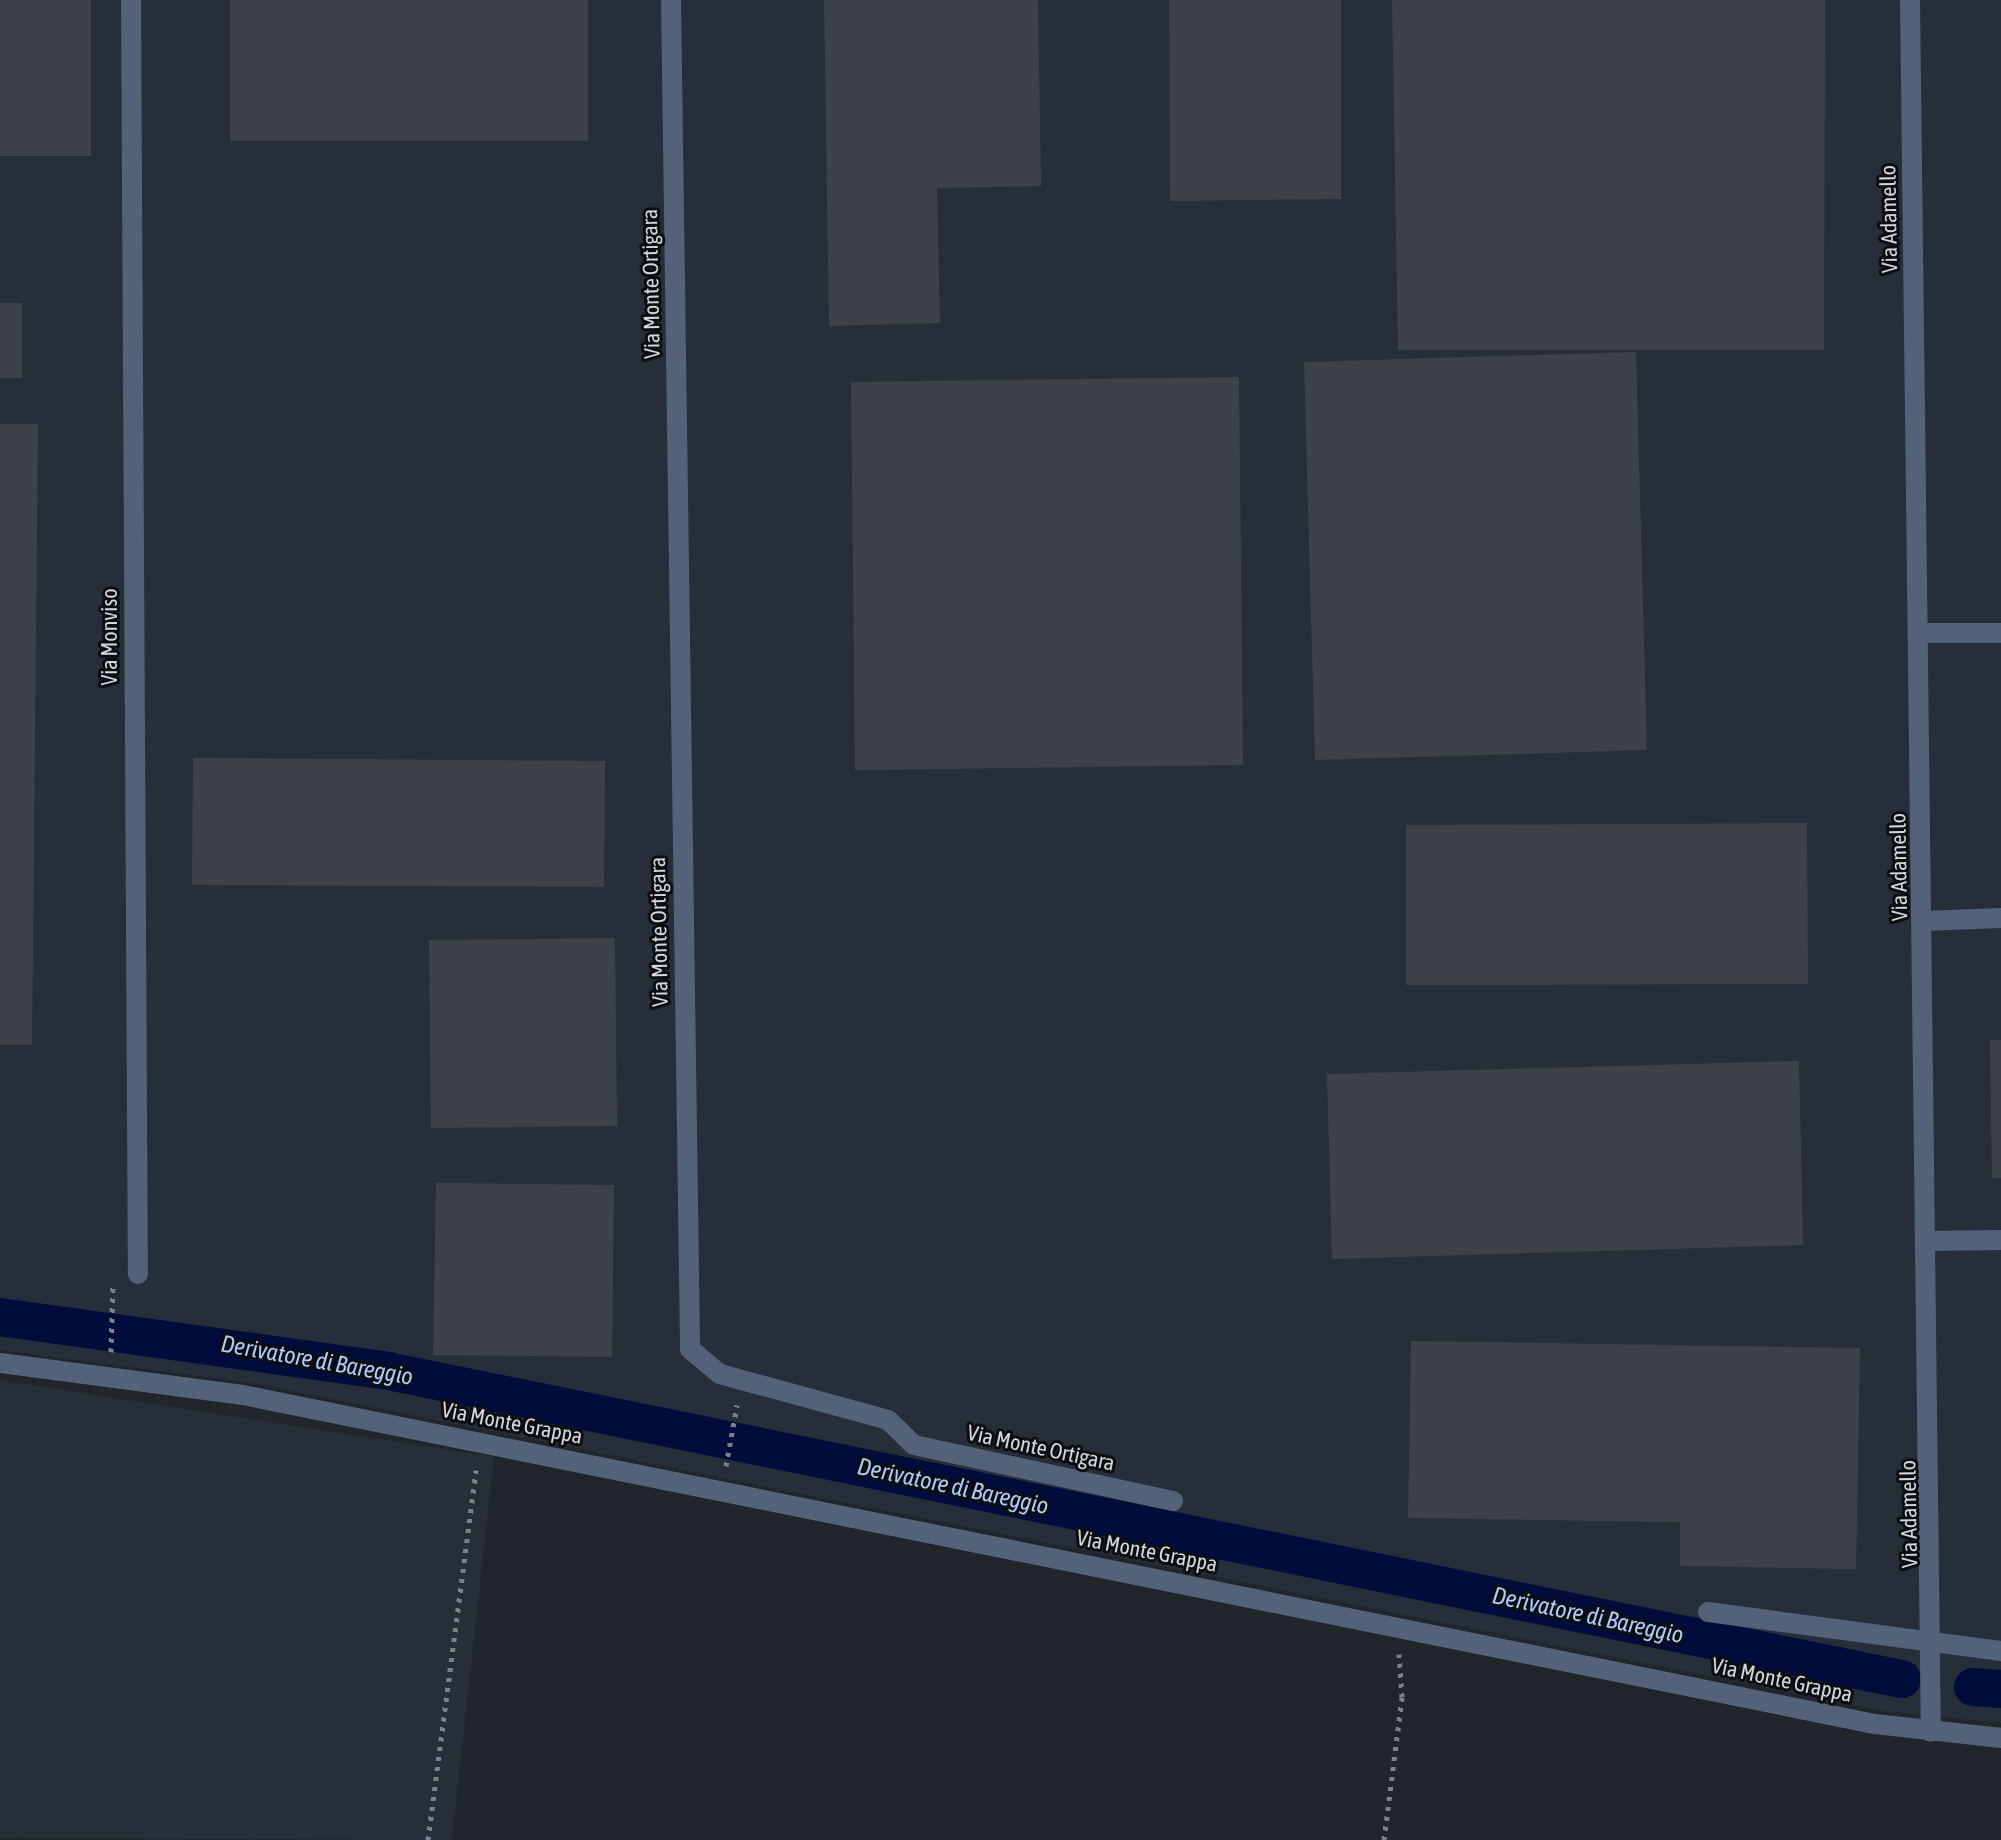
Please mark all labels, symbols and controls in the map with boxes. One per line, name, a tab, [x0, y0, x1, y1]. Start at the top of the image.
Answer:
street label: Via Adamello	[1875, 165, 1903, 273]
street label: Via Monte Ortigara	[636, 209, 666, 359]
street label: Via Monviso	[97, 588, 123, 686]
street label: Via Adamello	[1885, 813, 1913, 921]
street label: Via Monte Ortigara	[644, 857, 674, 1007]
water label: Derivatore di Bareggio	[219, 1329, 415, 1391]
street label: Via Monte Grappa	[439, 1396, 585, 1450]
street label: Via Monte Ortigara	[965, 1419, 1117, 1477]
water label: Derivatore di Bareggio	[855, 1452, 1051, 1520]
street label: Via Adamello	[1895, 1460, 1923, 1568]
street label: Via Monte Grappa	[1074, 1524, 1220, 1578]
water label: Derivatore di Bareggio	[1490, 1581, 1686, 1649]
street label: Via Monte Grappa	[1709, 1652, 1855, 1708]

